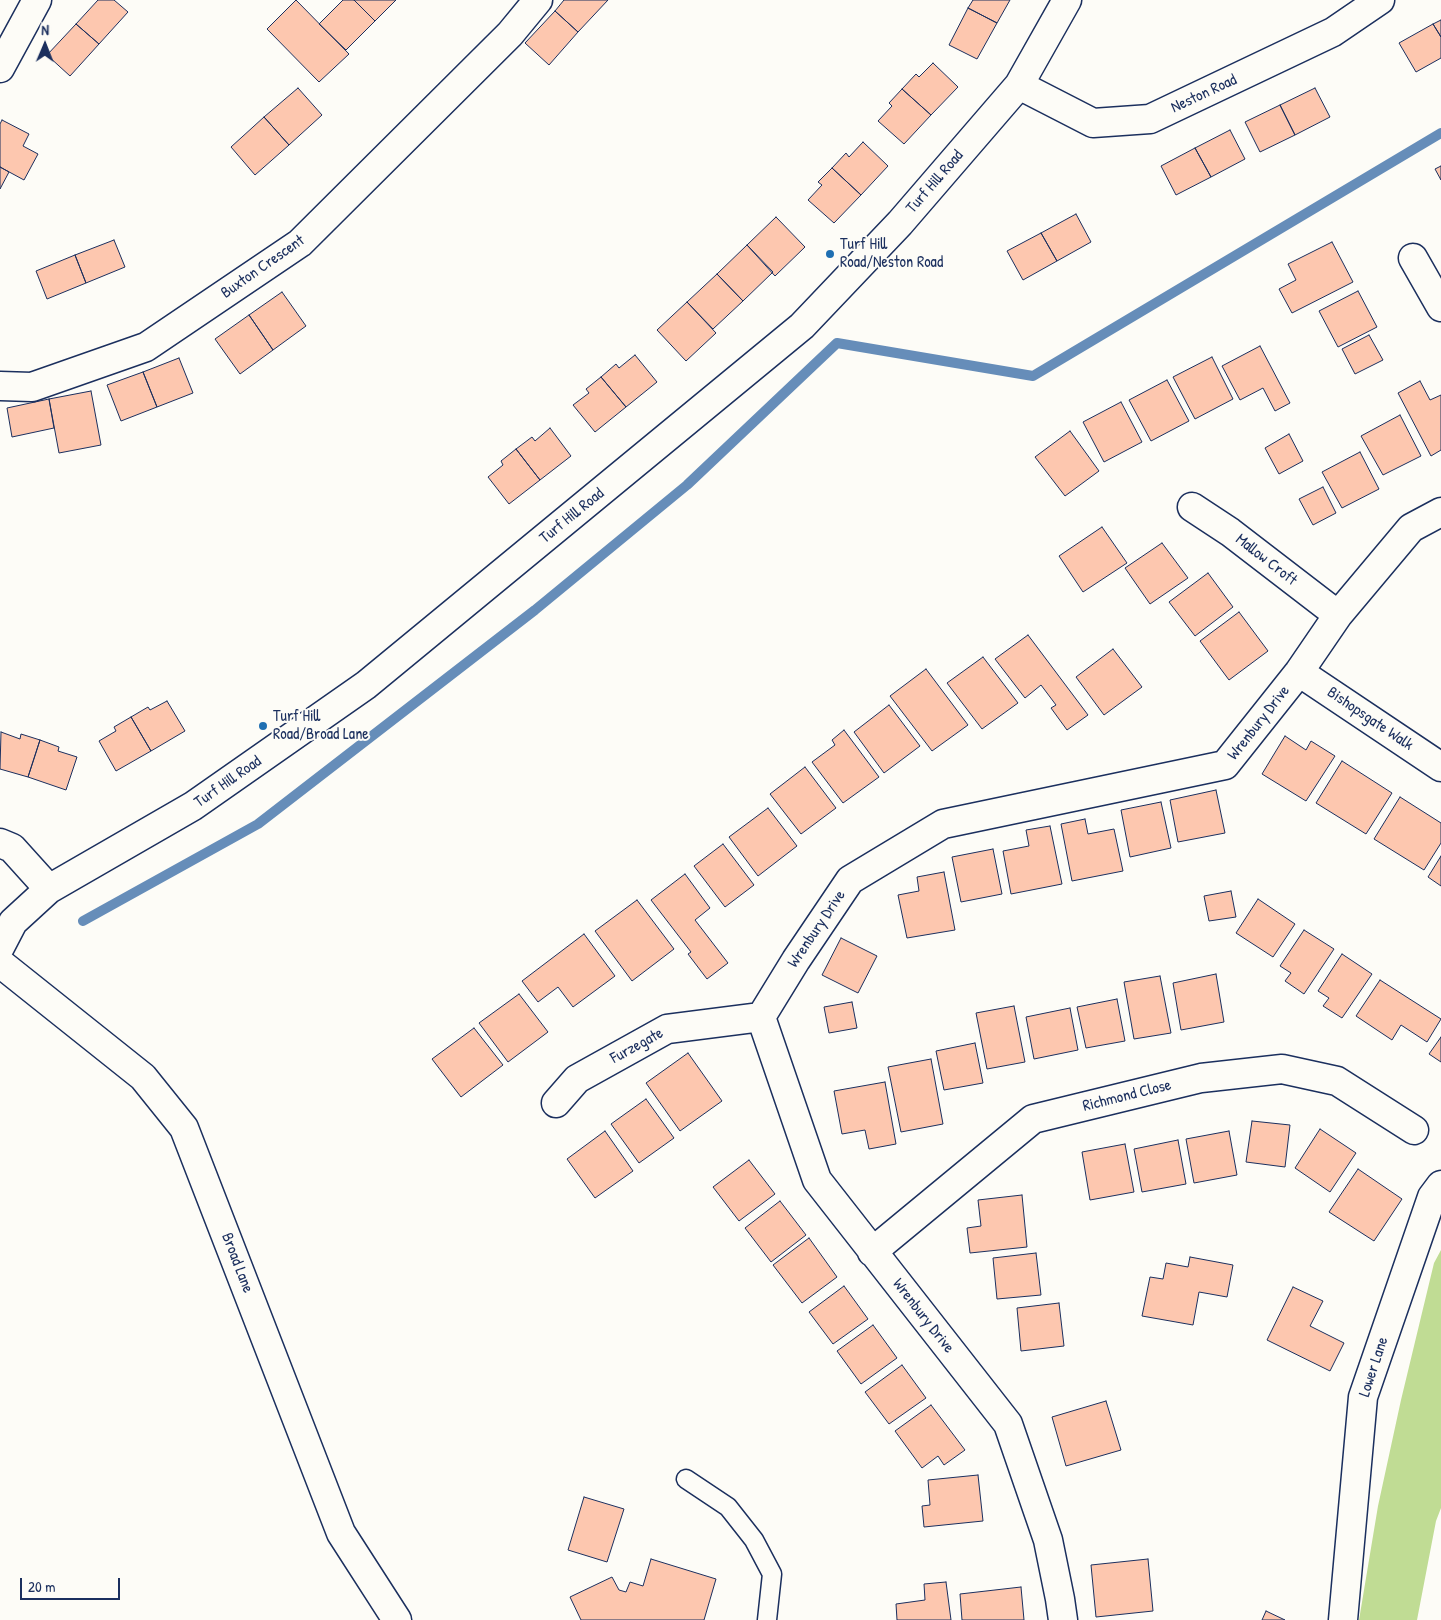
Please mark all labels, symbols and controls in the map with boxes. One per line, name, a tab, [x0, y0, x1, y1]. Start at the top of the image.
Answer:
north arrow	[20, 20, 70, 70]
text: N	[41, 20, 49, 39]
street label: Neston Road	[1168, 70, 1240, 118]
street label: Turf Hill Road	[902, 147, 968, 217]
street label: Buxton Crescent	[218, 231, 308, 303]
place label: Turf Hill Road/Neston Road	[840, 235, 943, 273]
marker: Turf Hill Road/Neston Road	[824, 248, 836, 260]
street label: Turf Hill Road	[536, 484, 608, 548]
street label: Mallow Croft	[1231, 530, 1301, 590]
street label: Wrenbury Drive	[1224, 682, 1294, 764]
street label: Bishopsgate Walk	[1323, 683, 1417, 755]
place label: Turf Hill Road/Broad Lane	[273, 707, 369, 745]
marker: Turf Hill Road/Broad Lane	[257, 720, 269, 732]
street label: Turf Hill Road	[191, 752, 265, 812]
street label: Wrenbury Drive	[784, 887, 850, 971]
street label: Furzegate	[607, 1024, 667, 1068]
street label: Richmond Close	[1081, 1076, 1173, 1116]
street label: Broad Lane	[217, 1230, 257, 1296]
street label: Wrenbury Drive	[888, 1275, 958, 1357]
street label: Lower Lane	[1355, 1335, 1393, 1399]
scale bar	[22, 1568, 122, 1600]
text: 20 m	[28, 1576, 55, 1597]

